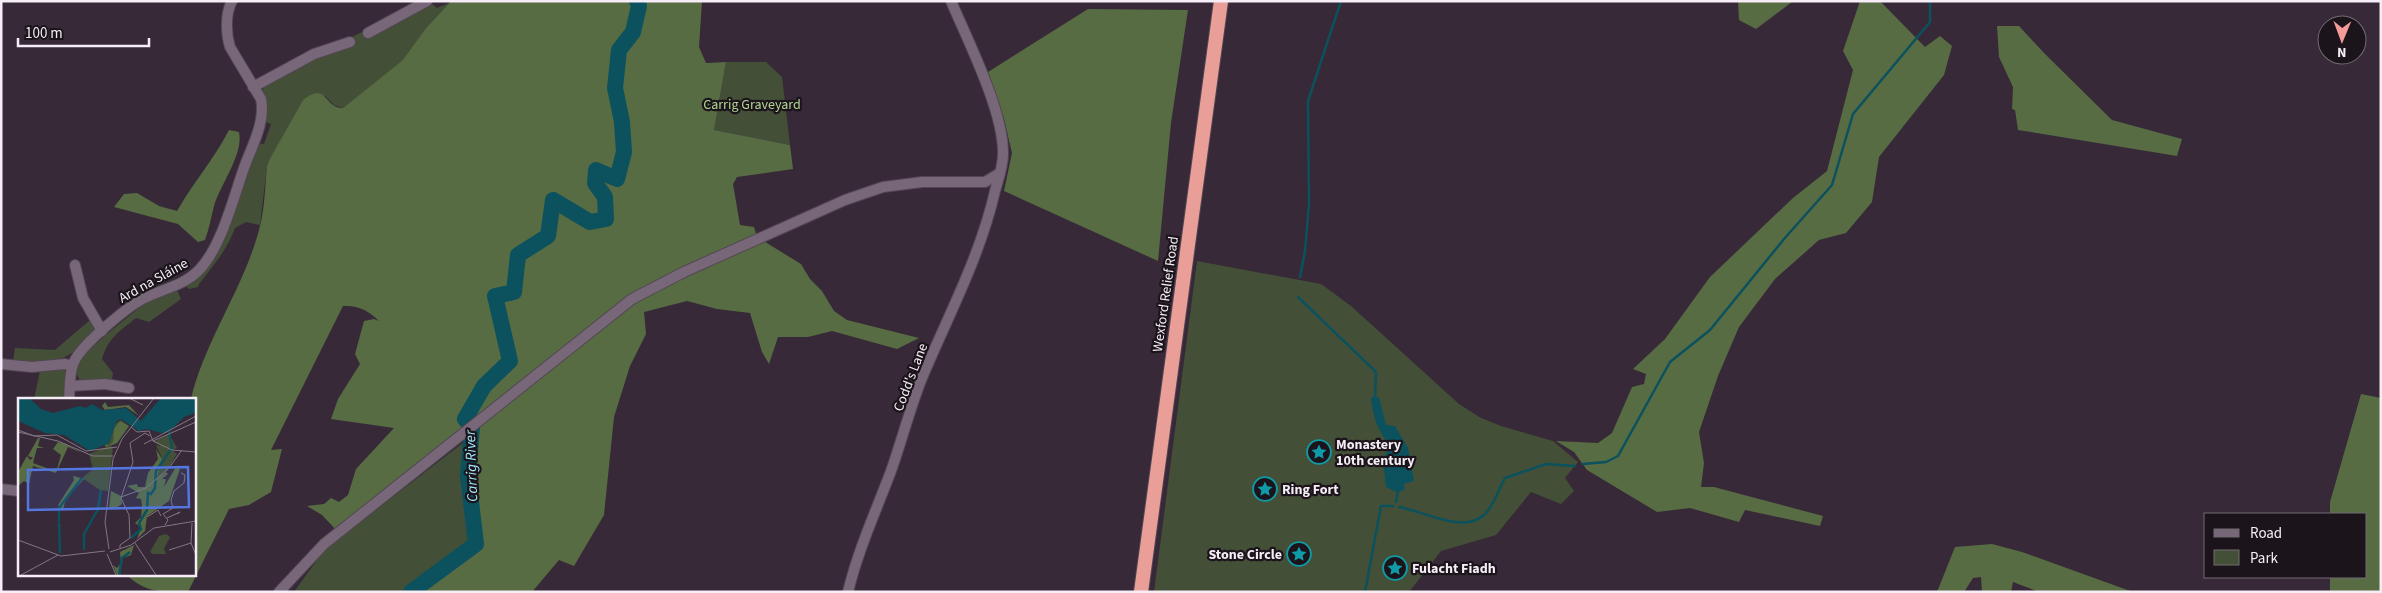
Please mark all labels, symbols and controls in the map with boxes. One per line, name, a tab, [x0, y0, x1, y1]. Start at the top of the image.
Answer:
scale bar	[18, 15, 149, 47]
north arrow	[2317, 15, 2367, 65]
text: 100 m	[25, 23, 63, 44]
text: N	[2337, 42, 2347, 62]
park label: Carrig Graveyard	[703, 95, 801, 115]
street label: Wexford Relief Road	[1148, 235, 1184, 353]
street label: Ard na Sláine	[115, 254, 192, 308]
street label: Codd's Lane	[889, 340, 933, 414]
inset map	[18, 398, 195, 576]
water label: Carrig River	[460, 429, 483, 502]
place label: Monastery 10th century	[1336, 435, 1415, 471]
place icon: Monastery 10th century	[1306, 439, 1332, 465]
place icon: Ring Fort	[1252, 476, 1278, 502]
place label: Ring Fort	[1282, 480, 1339, 500]
legend	[2204, 513, 2367, 578]
text: Road	[2250, 523, 2282, 544]
place icon: Stone Circle	[1286, 541, 1312, 567]
place label: Stone Circle	[1208, 545, 1282, 565]
text: Park	[2250, 548, 2279, 569]
place icon: Fulacht Fiadh	[1382, 555, 1408, 581]
place label: Fulacht Fiadh	[1412, 559, 1496, 579]

